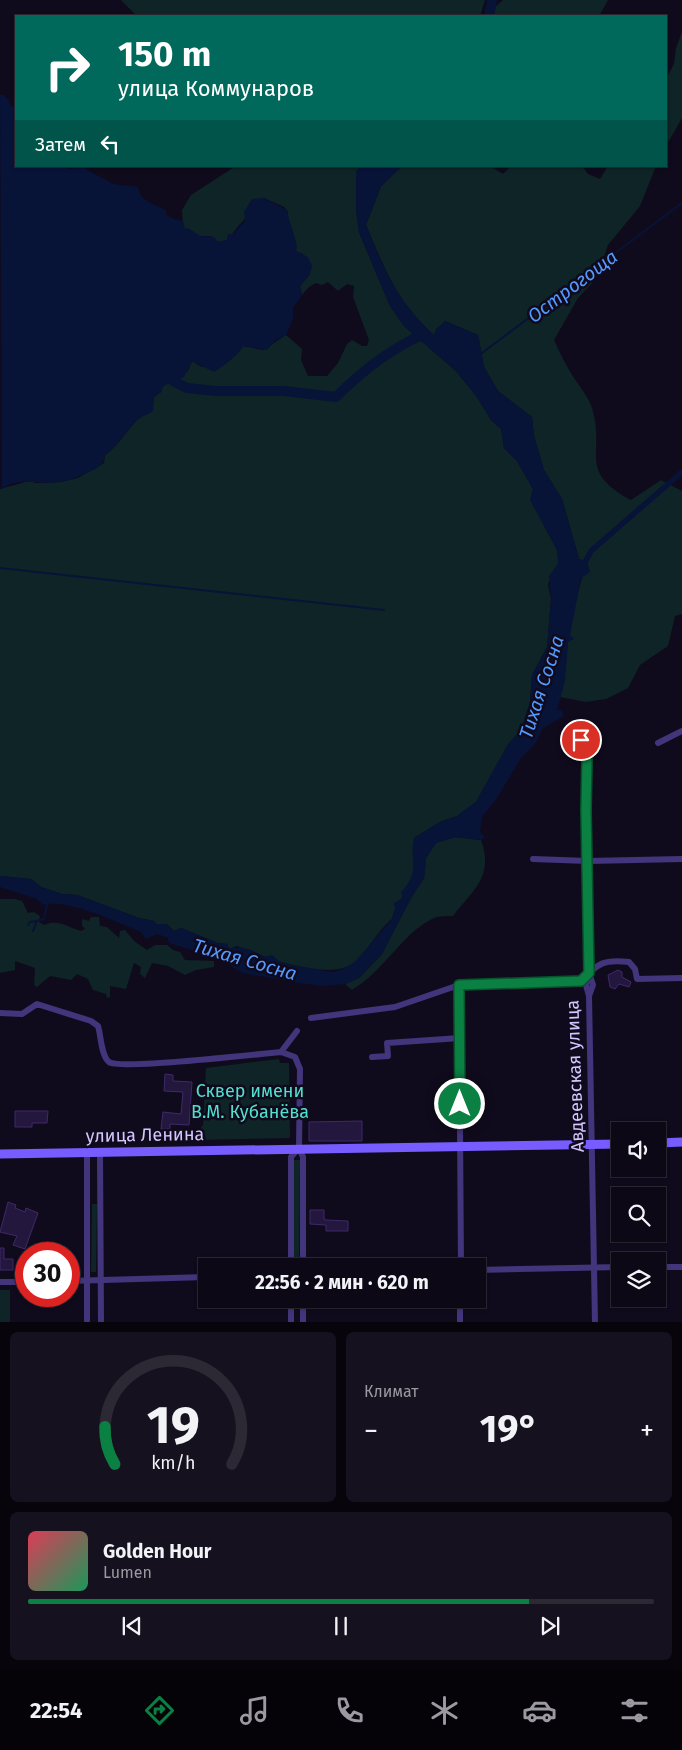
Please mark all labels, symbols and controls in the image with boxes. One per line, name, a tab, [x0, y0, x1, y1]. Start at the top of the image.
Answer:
text: 150 m	[118, 33, 211, 75]
icon: right	[35, 35, 100, 100]
text: улица Коммунаров	[118, 75, 314, 102]
icon: left	[96, 130, 124, 158]
text: Затем	[35, 133, 86, 156]
water label: Острогоща	[523, 245, 622, 328]
water label: Тихая Сосна	[514, 633, 569, 742]
pin	[560, 719, 602, 761]
icon: arrive	[567, 726, 595, 754]
water label: Тихая Сосна	[190, 934, 299, 985]
street label: Авдеевская улица	[561, 1000, 589, 1152]
position arrow	[433, 1077, 485, 1129]
park label: Сквер имени В.М. Кубанёва	[191, 1080, 309, 1123]
map controls	[611, 1122, 666, 1307]
button: sound	[611, 1122, 666, 1177]
street label: улица Ленина	[86, 1123, 204, 1147]
button: search	[611, 1187, 666, 1242]
speed limit sign: 30	[15, 1242, 80, 1307]
button: layers	[611, 1252, 666, 1307]
text: 22:56 · 2 мин · 620 m	[255, 1271, 429, 1294]
text: Климат	[364, 1382, 419, 1401]
text: 19	[146, 1394, 200, 1457]
text: 19°	[480, 1406, 538, 1452]
text: −	[364, 1414, 378, 1447]
text: +	[640, 1414, 654, 1447]
text: km/h	[151, 1452, 195, 1474]
text: Golden Hour	[103, 1540, 212, 1563]
text: Lumen	[103, 1563, 152, 1582]
icon: previous	[118, 1612, 146, 1640]
icon: pause	[327, 1612, 355, 1640]
icon: next	[536, 1612, 564, 1640]
icon: directions	[142, 1693, 177, 1728]
icon: music	[237, 1693, 272, 1728]
icon: phone	[332, 1693, 367, 1728]
icon: climate	[427, 1693, 462, 1728]
icon: car	[522, 1693, 557, 1728]
icon: filters	[617, 1693, 652, 1728]
text: 22:54	[30, 1697, 82, 1724]

